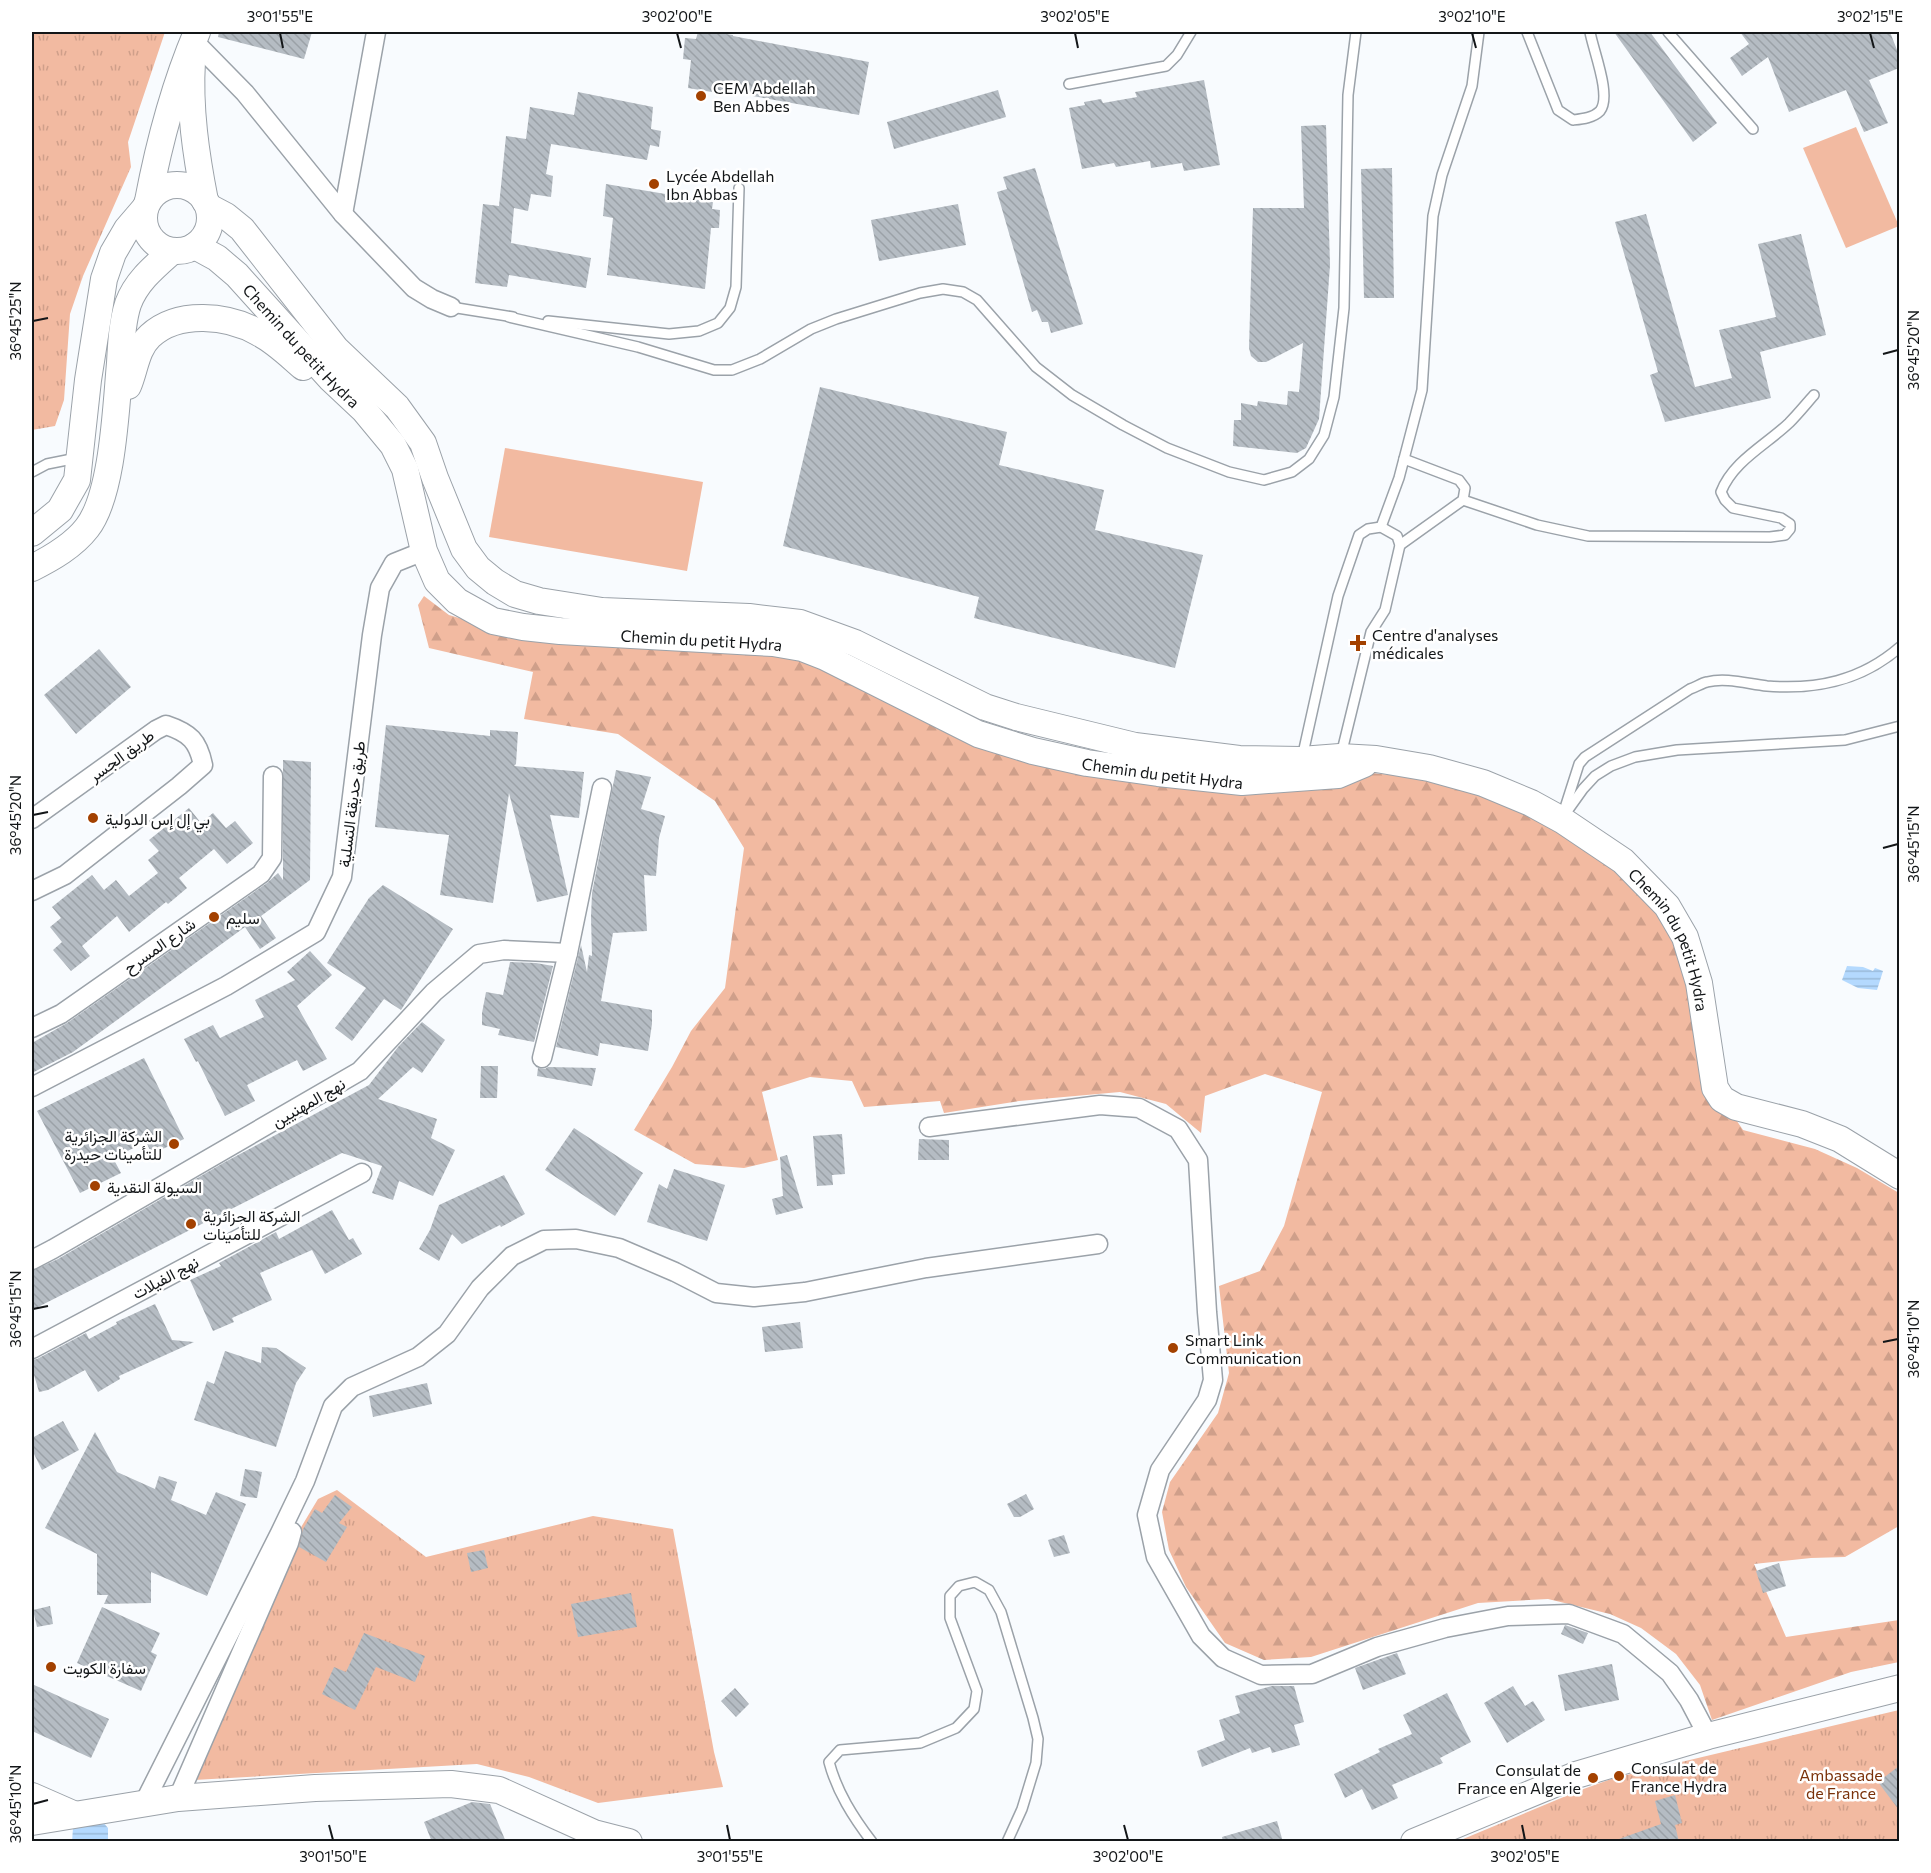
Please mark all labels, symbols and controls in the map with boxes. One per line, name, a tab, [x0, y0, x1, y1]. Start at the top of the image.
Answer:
text: 3°01'55"E	[247, 7, 313, 25]
text: 3°02'00"E	[642, 7, 712, 25]
text: 3°02'05"E	[1040, 7, 1110, 25]
text: 3°02'10"E	[1438, 7, 1506, 25]
text: 3°02'15"E	[1837, 7, 1903, 25]
place label: CEM Abdellah Ben Abbes	[713, 78, 816, 115]
marker: CEM Abdellah Ben Abbes	[694, 89, 708, 103]
place label: Lycée Abdellah Ibn Abbas	[666, 166, 774, 203]
marker: Lycée Abdellah Ibn Abbas	[647, 177, 661, 191]
street label: Chemin du petit Hydra	[240, 279, 364, 411]
text: 36°45'25"N	[6, 281, 24, 361]
text: 36°45'20"N	[1904, 310, 1922, 390]
street label: Chemin du petit Hydra	[620, 625, 784, 654]
place label: Centre d'analyses médicales	[1372, 625, 1498, 662]
marker: Centre d'analyses médicales	[1349, 634, 1367, 652]
street label: طريق الجسر	[84, 725, 158, 787]
street label: طريق حديقة التسلية	[334, 740, 370, 869]
street label: Chemin du petit Hydra	[1081, 753, 1244, 792]
text: 36°45'20"N	[6, 775, 24, 855]
text: 36°45'15"N	[1904, 805, 1922, 883]
place label: بي إل إس الدولية	[105, 809, 210, 833]
marker: بي إل إس الدولية	[86, 811, 100, 825]
street label: Chemin du petit Hydra	[1625, 864, 1713, 1012]
place label: سليم	[226, 908, 260, 929]
marker: سليم	[207, 910, 221, 924]
street label: شارع المسرح	[119, 913, 200, 979]
street label: نهج المهنيين	[268, 1073, 350, 1133]
place label: الشركة الجزائرية للتأمينات حيدرة	[64, 1126, 162, 1165]
marker: الشركة الجزائرية للتأمينات حيدرة	[167, 1137, 181, 1151]
place label: السيولة النقدية	[107, 1177, 202, 1198]
marker: السيولة النقدية	[88, 1179, 102, 1193]
place label: الشركة الجزائرية للتأمينات	[203, 1206, 300, 1244]
marker: الشركة الجزائرية للتأمينات	[184, 1217, 198, 1231]
street label: نهج الفيلات	[129, 1252, 203, 1305]
text: 36°45'15"N	[6, 1270, 24, 1348]
text: 36°45'10"N	[1904, 1300, 1922, 1378]
place label: Smart Link Communication	[1185, 1330, 1301, 1367]
marker: Smart Link Communication	[1166, 1341, 1180, 1355]
place label: سفارة الكويت	[63, 1658, 146, 1679]
marker: سفارة الكويت	[44, 1660, 58, 1674]
place label: Consulat de France Hydra	[1631, 1758, 1727, 1795]
place label: Consulat de France en Algerie	[1457, 1760, 1581, 1797]
text: 36°45'10"N	[6, 1765, 24, 1843]
park label: Ambassade de France	[1799, 1765, 1883, 1802]
marker: Consulat de France Hydra	[1612, 1769, 1626, 1783]
marker: Consulat de France en Algerie	[1586, 1771, 1600, 1785]
text: 3°01'50"E	[299, 1847, 367, 1865]
text: 3°01'55"E	[697, 1847, 763, 1865]
text: 3°02'00"E	[1093, 1847, 1163, 1865]
text: 3°02'05"E	[1490, 1847, 1560, 1865]

